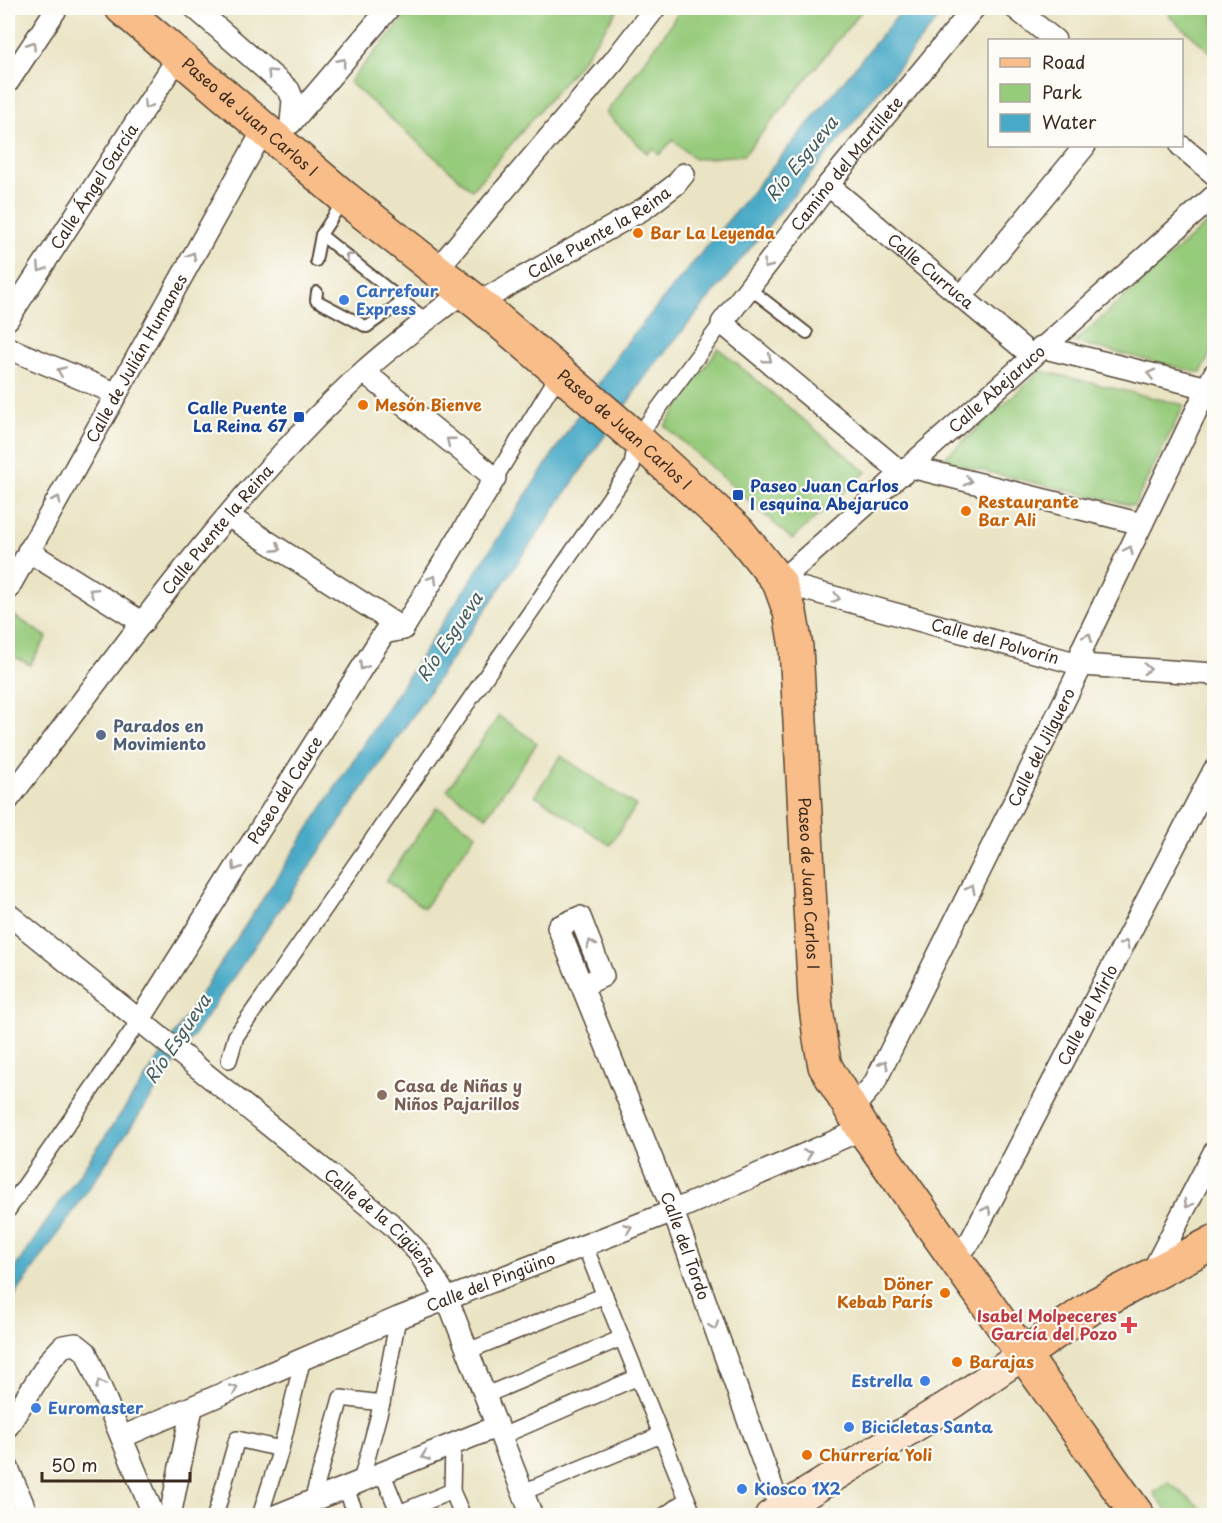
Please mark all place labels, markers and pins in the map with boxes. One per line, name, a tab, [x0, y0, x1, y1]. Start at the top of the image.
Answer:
place label: Bar La Leyenda	[650, 220, 776, 244]
marker: Bar La Leyenda	[631, 226, 645, 240]
place label: Carrefour Express	[356, 278, 439, 320]
marker: Carrefour Express	[337, 293, 351, 307]
place label: Mesón Bienve	[375, 392, 482, 416]
place label: Calle Puente La Reina 67	[187, 395, 288, 437]
marker: Mesón Bienve	[356, 398, 370, 412]
marker: Calle Puente La Reina 67	[292, 410, 306, 424]
place label: Paseo Juan Carlos I esquina Abejaruco	[750, 473, 909, 515]
marker: Paseo Juan Carlos I esquina Abejaruco	[731, 488, 745, 502]
place label: Restaurante Bar Ali	[978, 489, 1079, 531]
marker: Restaurante Bar Ali	[959, 504, 973, 518]
place label: Parados en Movimiento	[113, 713, 206, 755]
marker: Parados en Movimiento	[94, 728, 108, 742]
place label: Casa de Niñas y Niños Pajarillos	[394, 1073, 522, 1115]
marker: Casa de Niñas y Niños Pajarillos	[375, 1088, 389, 1102]
place label: Döner Kebab París	[837, 1271, 934, 1313]
marker: Döner Kebab París	[938, 1286, 952, 1300]
place label: Isabel Molpeceres García del Pozo	[977, 1303, 1117, 1345]
marker: Isabel Molpeceres García del Pozo	[1122, 1318, 1136, 1332]
place label: Barajas	[969, 1349, 1034, 1373]
marker: Barajas	[950, 1355, 964, 1369]
place label: Estrella	[851, 1368, 913, 1392]
marker: Estrella	[918, 1374, 932, 1388]
place label: Euromaster	[48, 1395, 144, 1419]
marker: Euromaster	[29, 1401, 43, 1415]
place label: Bicicletas Santa	[861, 1414, 993, 1438]
marker: Bicicletas Santa	[842, 1420, 856, 1434]
place label: Churrería Yoli	[819, 1442, 932, 1466]
marker: Churrería Yoli	[800, 1448, 814, 1462]
place label: Kiosco 1X2	[754, 1476, 841, 1500]
marker: Kiosco 1X2	[735, 1482, 749, 1496]

